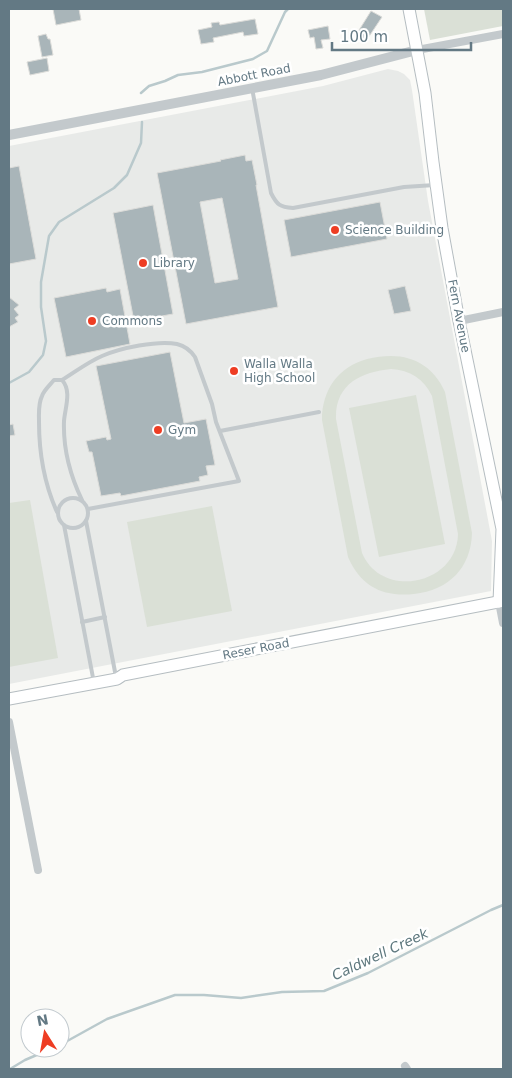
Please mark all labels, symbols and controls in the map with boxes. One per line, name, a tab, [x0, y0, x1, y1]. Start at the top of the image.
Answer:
scale bar	[332, 20, 471, 52]
text: 100 m	[340, 28, 388, 46]
street label: Abbott Road	[216, 61, 292, 89]
place label: Science Building	[345, 223, 444, 237]
marker: Science Building	[329, 224, 341, 236]
place label: Library	[153, 256, 195, 270]
marker: Library	[137, 257, 149, 269]
street label: Fern Avenue	[445, 278, 473, 354]
place label: Commons	[102, 314, 162, 328]
marker: Commons	[86, 315, 98, 327]
place label: Walla Walla High School	[244, 357, 315, 385]
marker: Walla Walla High School	[228, 365, 240, 377]
place label: Gym	[168, 423, 196, 437]
marker: Gym	[152, 424, 164, 436]
street label: Reser Road	[221, 636, 291, 662]
water label: Caldwell Creek	[329, 924, 431, 983]
north arrow	[20, 1008, 70, 1058]
text: N	[35, 1011, 50, 1029]

